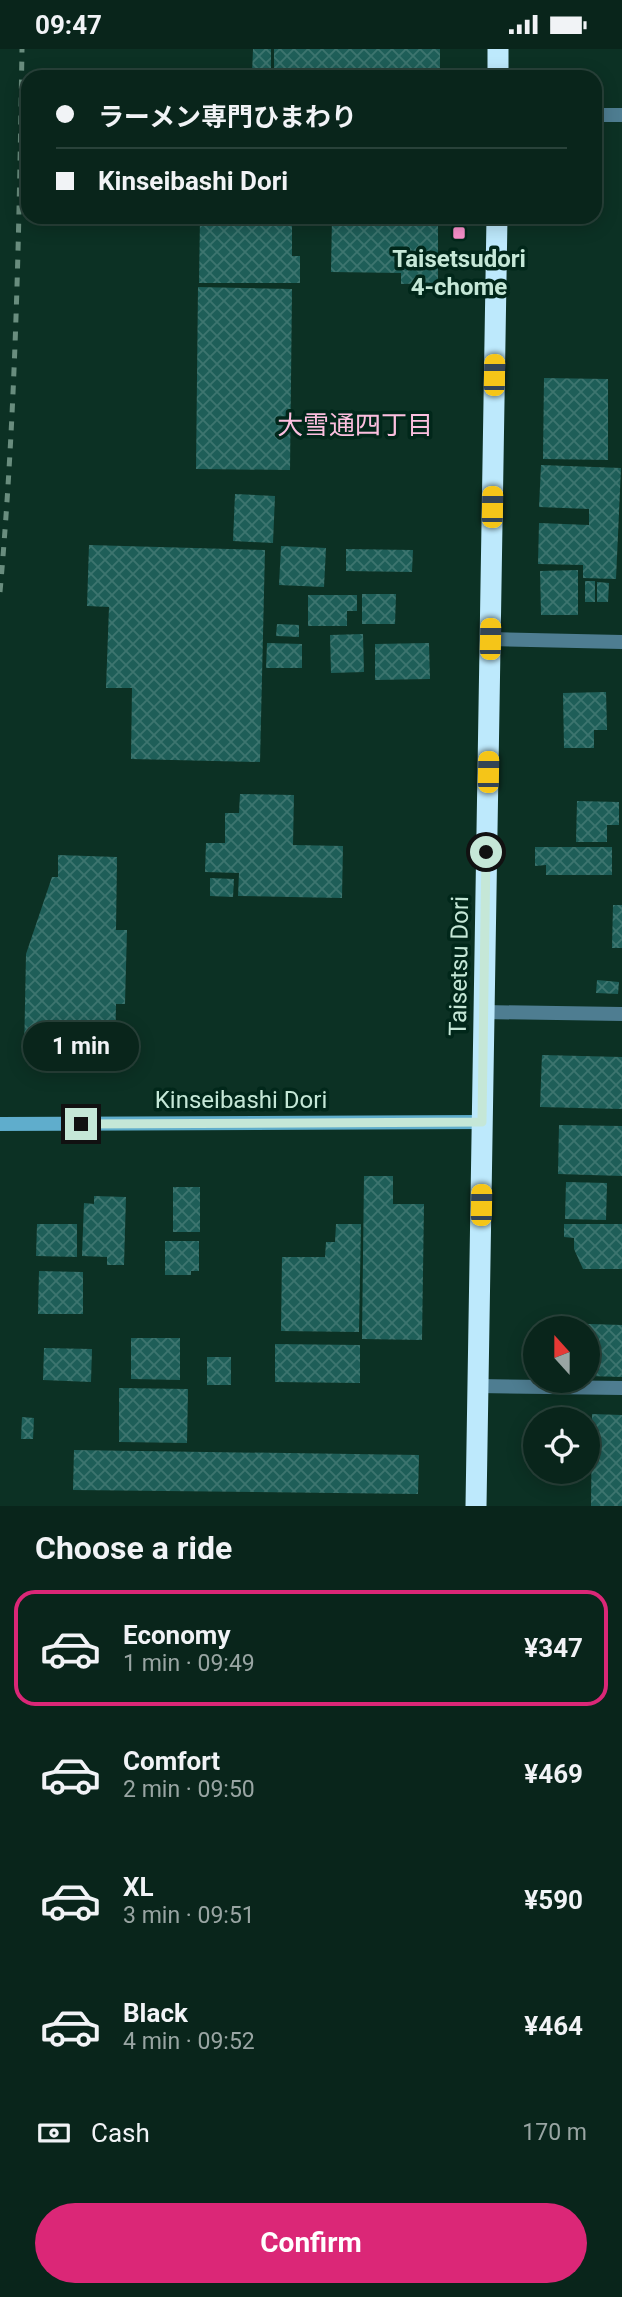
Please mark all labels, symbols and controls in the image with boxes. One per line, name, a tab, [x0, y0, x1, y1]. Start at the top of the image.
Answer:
text: 09:47	[35, 10, 102, 40]
text: ラーメン専門ひまわり	[98, 102, 357, 132]
text: Kinseibashi Dori	[98, 166, 288, 196]
marker: Taisetsudori 4-chome	[451, 225, 467, 241]
place label: Taisetsudori 4-chome	[392, 245, 526, 301]
car	[484, 354, 505, 396]
district label: 大雪通四丁目	[277, 410, 433, 440]
car	[482, 486, 503, 528]
car	[480, 618, 501, 660]
car	[478, 751, 499, 793]
route start	[470, 836, 502, 868]
street label: Taisetsu Dori	[444, 896, 474, 1036]
callout: 1 min	[23, 1023, 139, 1072]
text: 1 min	[52, 1033, 110, 1060]
street label: Kinseibashi Dori	[155, 1086, 327, 1114]
route end	[65, 1108, 97, 1140]
car	[471, 1184, 492, 1226]
north arrow	[523, 1316, 600, 1393]
map controls	[523, 1316, 600, 1484]
button: locate	[523, 1407, 600, 1484]
text: Choose a ride	[35, 1529, 232, 1567]
icon: car	[39, 1617, 102, 1680]
text: Economy	[123, 1620, 230, 1650]
text: ¥347	[524, 1633, 583, 1663]
text: 1 min · 09:49	[123, 1650, 255, 1677]
icon: car	[39, 1743, 102, 1806]
text: Comfort	[123, 1746, 220, 1776]
text: ¥469	[524, 1759, 583, 1789]
text: 2 min · 09:50	[123, 1776, 255, 1803]
icon: car	[39, 1869, 102, 1932]
text: XL	[123, 1872, 154, 1902]
text: ¥590	[524, 1885, 583, 1915]
text: 3 min · 09:51	[123, 1902, 255, 1929]
icon: car	[39, 1995, 102, 2058]
text: Black	[123, 1998, 188, 2028]
text: ¥464	[524, 2011, 583, 2041]
text: 4 min · 09:52	[123, 2028, 255, 2055]
icon: cash	[35, 2114, 73, 2152]
text: Cash	[91, 2118, 150, 2148]
text: 170 m	[522, 2119, 587, 2146]
button: Confirm	[35, 2203, 587, 2283]

